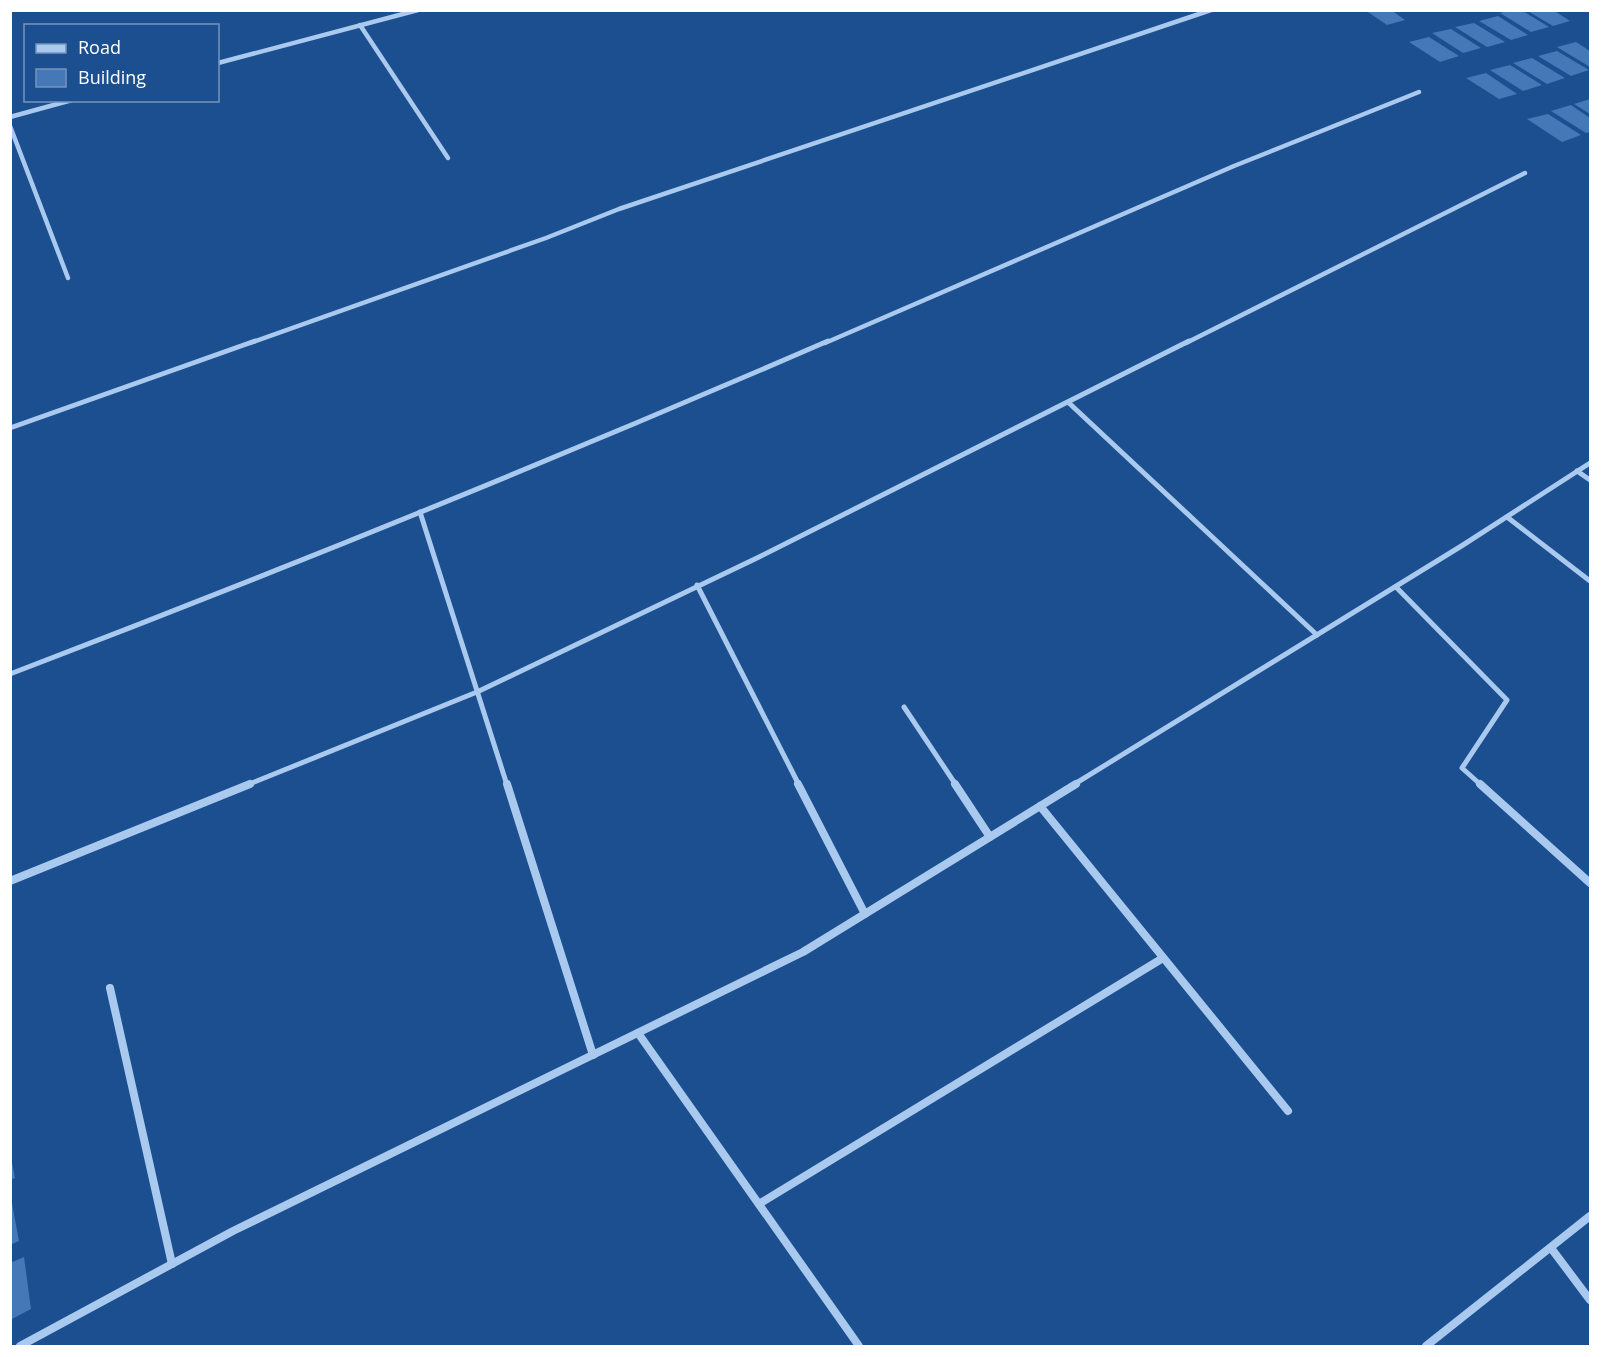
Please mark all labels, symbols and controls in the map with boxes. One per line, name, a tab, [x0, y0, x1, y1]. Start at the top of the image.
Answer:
legend	[24, 24, 219, 102]
text: Road	[78, 35, 121, 59]
text: Building	[78, 65, 146, 89]

